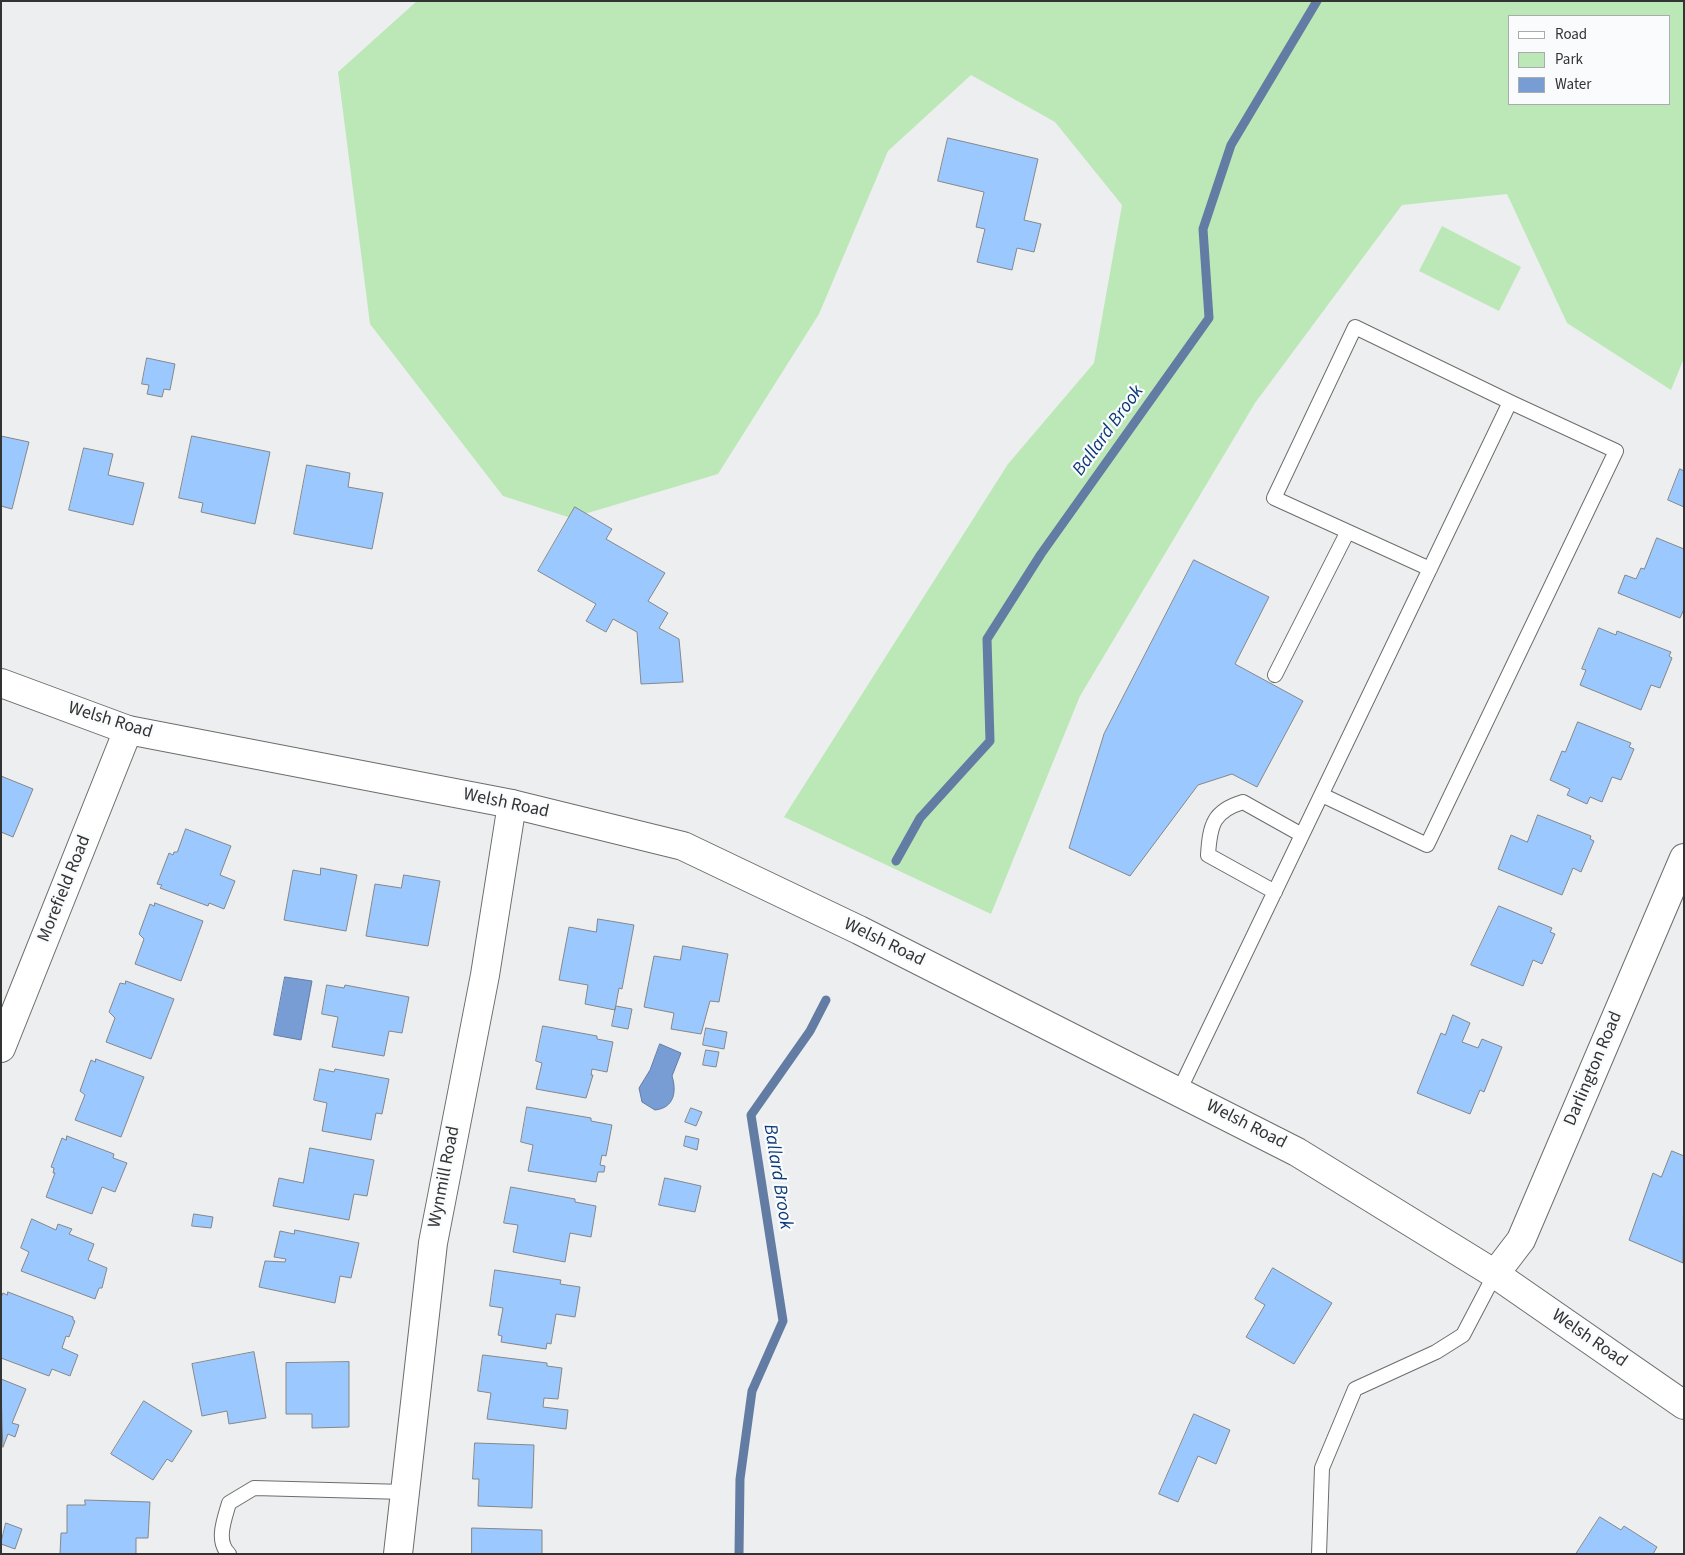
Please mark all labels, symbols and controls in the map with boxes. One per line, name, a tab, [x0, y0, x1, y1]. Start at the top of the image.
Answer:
legend	[1508, 15, 1670, 105]
text: Road	[1555, 24, 1587, 45]
text: Park	[1555, 49, 1583, 70]
text: Water	[1555, 74, 1591, 95]
water label: Ballard Brook	[1068, 381, 1150, 481]
street label: Welsh Road	[65, 698, 155, 744]
street label: Welsh Road	[461, 784, 551, 824]
street label: Morefield Road	[34, 832, 96, 946]
street label: Welsh Road	[840, 914, 928, 972]
street label: Darlington Road	[1560, 1009, 1628, 1129]
street label: Welsh Road	[1202, 1096, 1290, 1154]
water label: Ballard Brook	[757, 1123, 797, 1231]
street label: Wynmill Road	[425, 1124, 465, 1230]
street label: Welsh Road	[1547, 1305, 1631, 1373]

